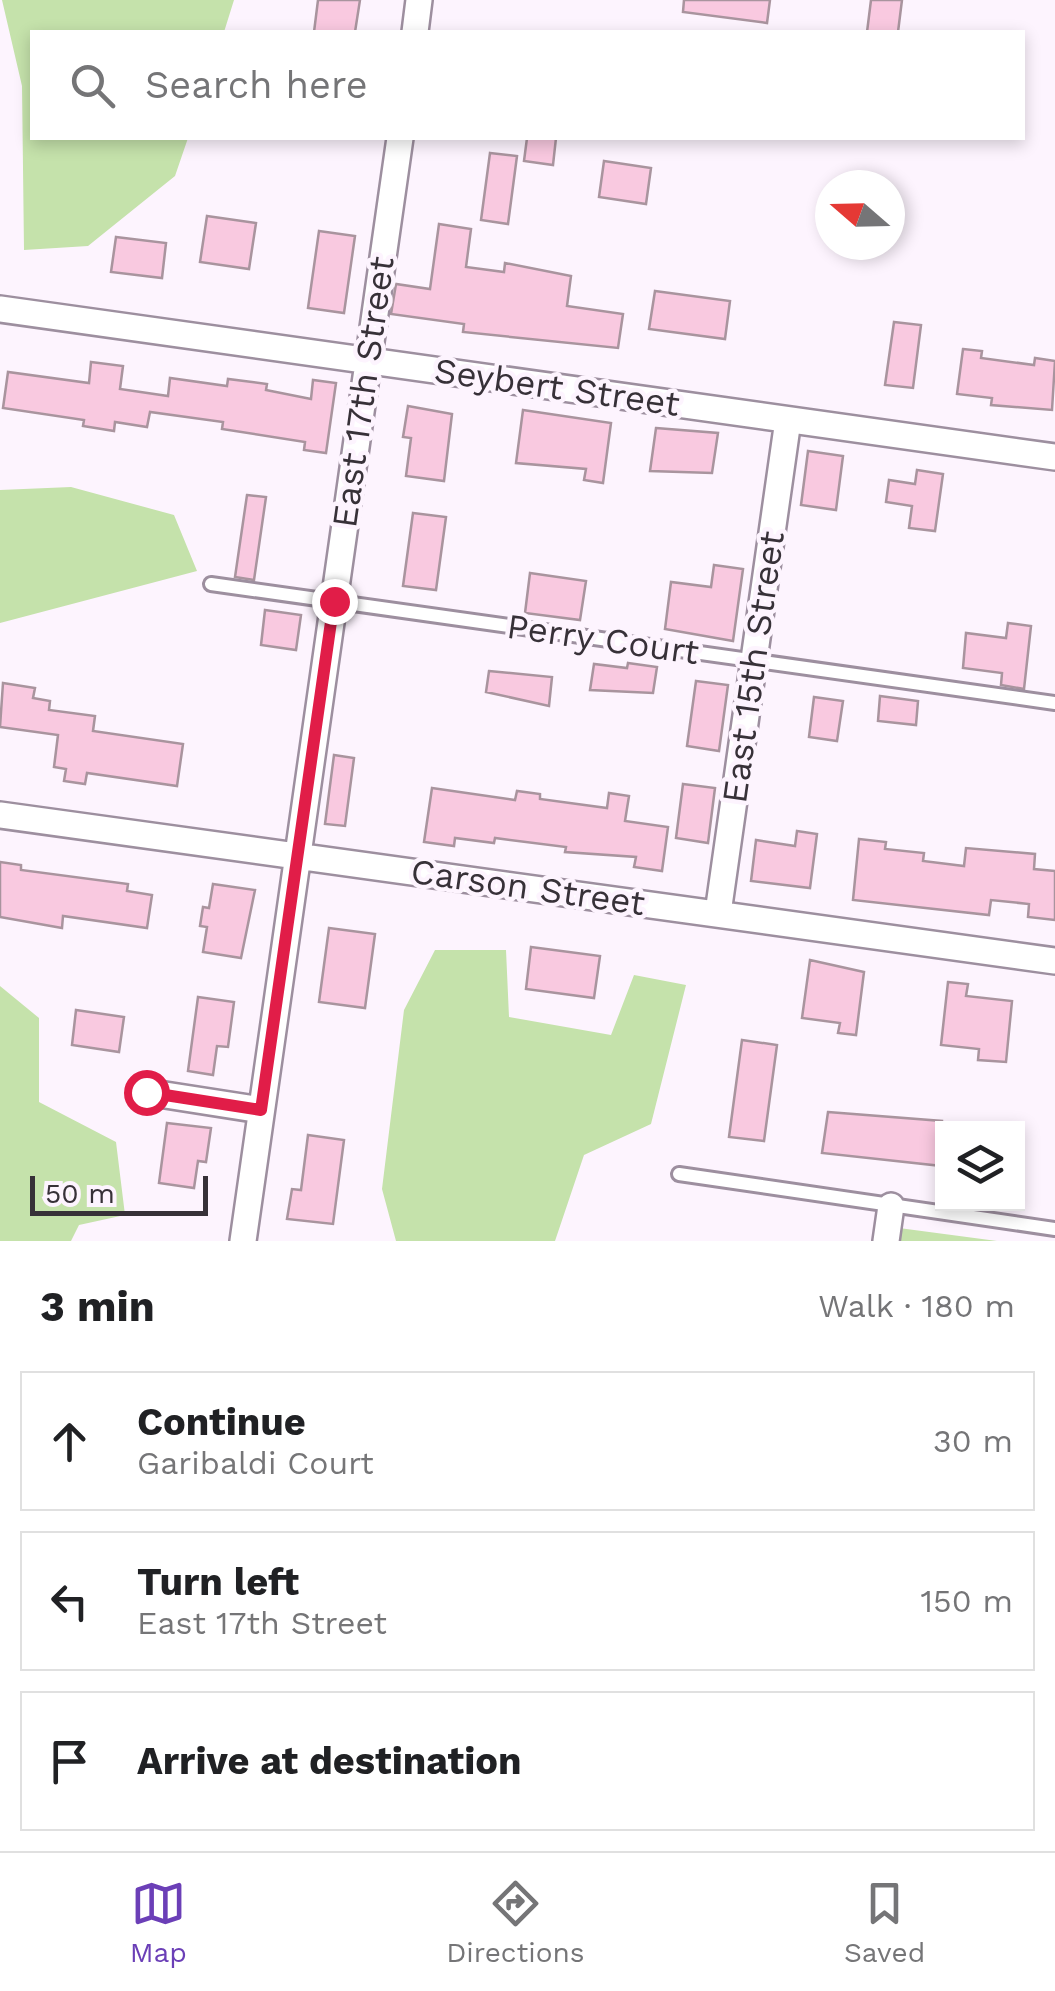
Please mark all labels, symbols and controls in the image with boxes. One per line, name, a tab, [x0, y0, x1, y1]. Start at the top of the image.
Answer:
search box	[30, 30, 1025, 140]
icon: search	[65, 58, 120, 113]
text: Search here	[145, 63, 368, 107]
north arrow	[815, 170, 905, 260]
street label: East 17th Street	[323, 253, 403, 530]
street label: Seybert Street	[432, 349, 683, 425]
street label: East 15th Street	[713, 528, 793, 806]
route end	[312, 579, 358, 625]
street label: Perry Court	[504, 605, 702, 673]
street label: Carson Street	[408, 850, 648, 924]
route start	[124, 1070, 170, 1116]
map controls	[935, 1121, 1025, 1211]
button: layers	[935, 1121, 1025, 1211]
scale bar	[30, 1171, 208, 1216]
text: 50 m	[45, 1177, 115, 1210]
text: 3 min	[40, 1282, 155, 1331]
text: Walk · 180 m	[818, 1287, 1015, 1325]
text: Continue	[137, 1400, 306, 1444]
icon: ahead	[42, 1414, 97, 1469]
text: 30 m	[933, 1422, 1013, 1460]
text: Garibaldi Court	[137, 1444, 374, 1482]
text: Turn left	[137, 1560, 299, 1604]
icon: left	[42, 1574, 97, 1629]
text: 150 m	[921, 1582, 1013, 1620]
text: East 17th Street	[137, 1604, 387, 1642]
icon: arrive	[42, 1734, 97, 1789]
text: Arrive at destination	[137, 1739, 522, 1783]
tab: Map	[130, 1876, 187, 1969]
tab: Directions	[446, 1876, 585, 1969]
tab: Saved	[844, 1876, 925, 1969]

